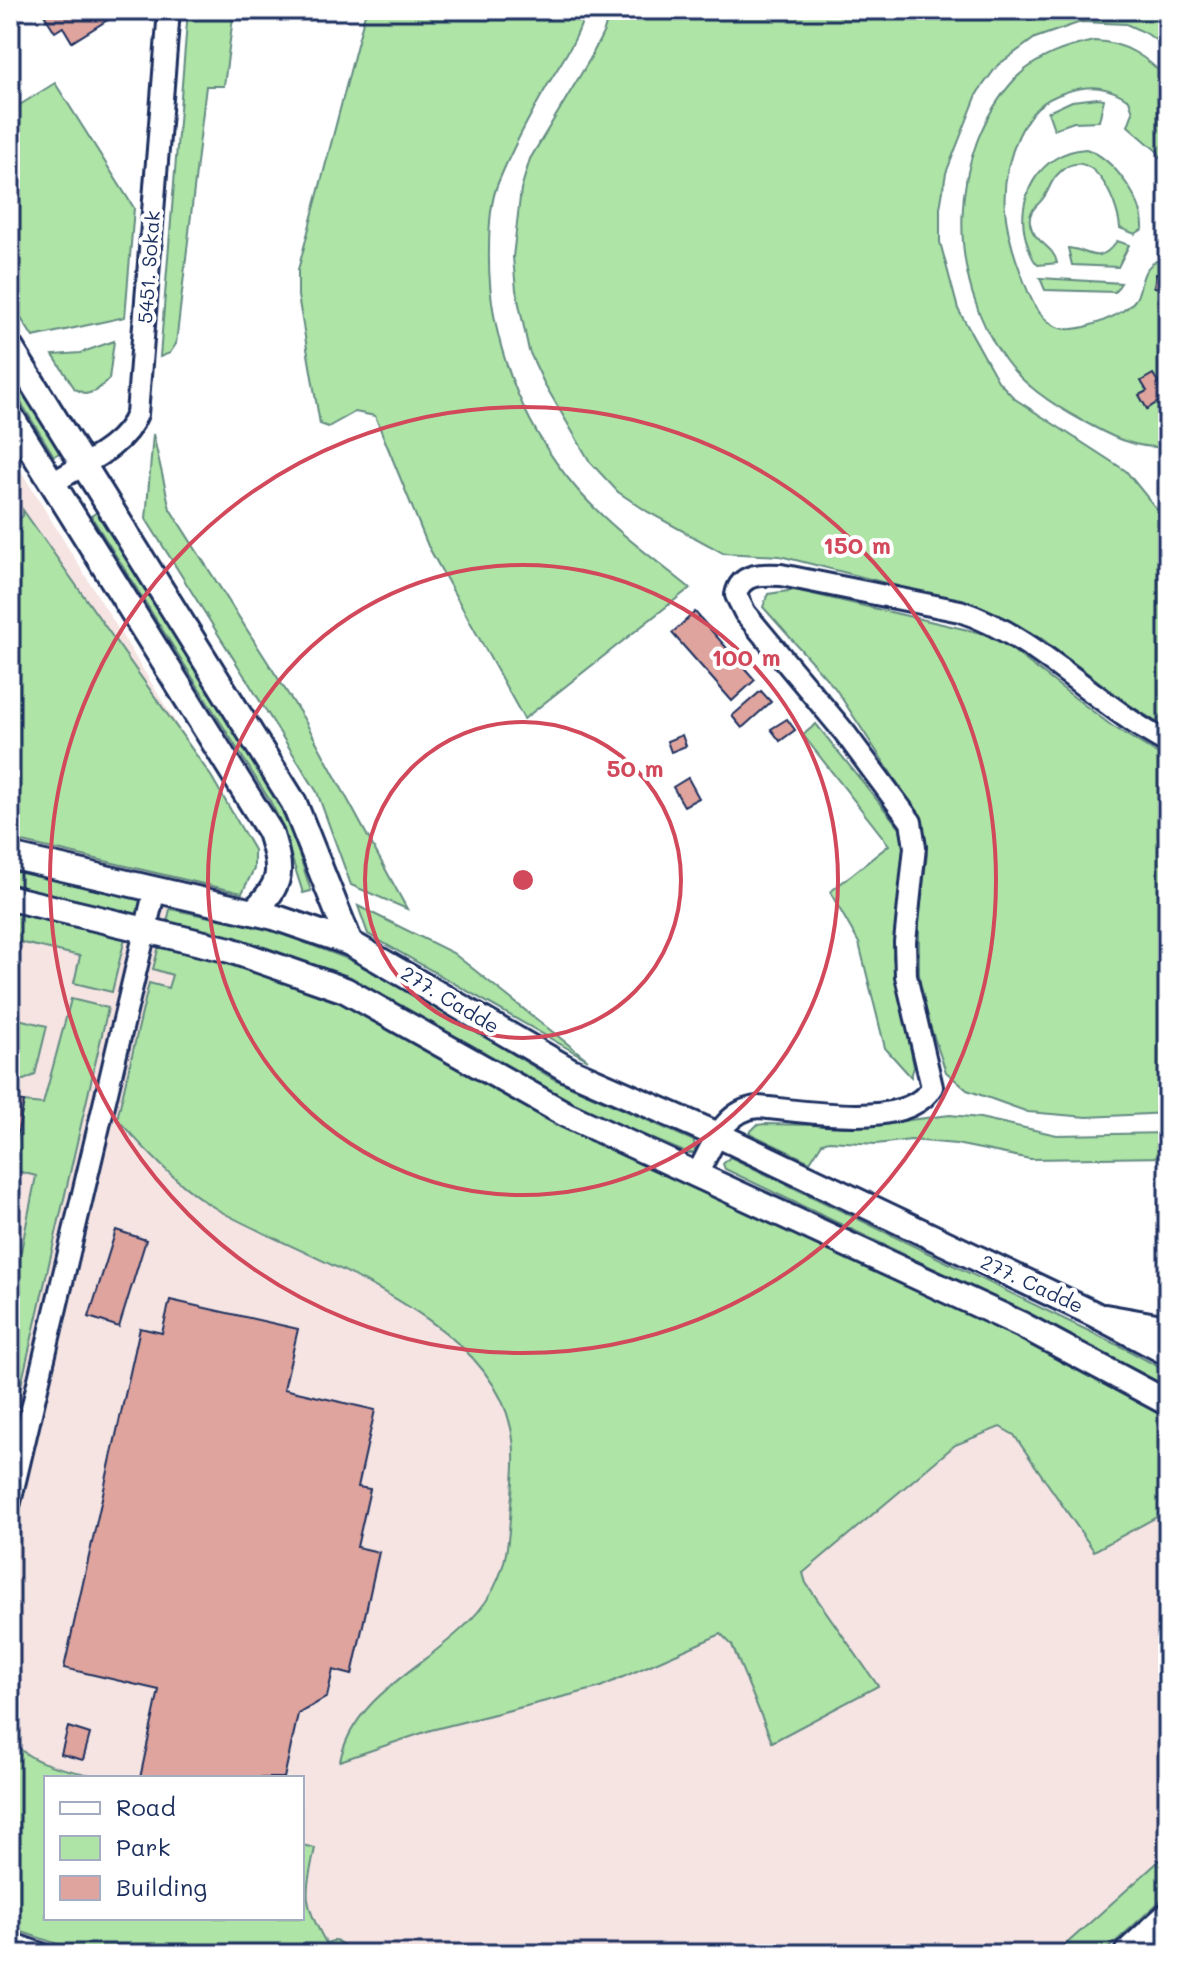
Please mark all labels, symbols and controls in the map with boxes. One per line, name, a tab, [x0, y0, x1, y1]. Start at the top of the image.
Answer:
street label: 5451. Sokak	[131, 210, 165, 324]
text: 150 m	[823, 529, 891, 560]
text: 100 m	[711, 641, 781, 672]
text: 50 m	[606, 752, 664, 783]
centre of rings	[509, 866, 537, 894]
street label: 277. Cadde	[397, 960, 504, 1039]
street label: 277. Cadde	[977, 1248, 1088, 1318]
legend	[44, 1776, 304, 1920]
text: Road	[116, 1791, 176, 1822]
text: Park	[116, 1831, 170, 1862]
text: Building	[116, 1871, 207, 1902]

